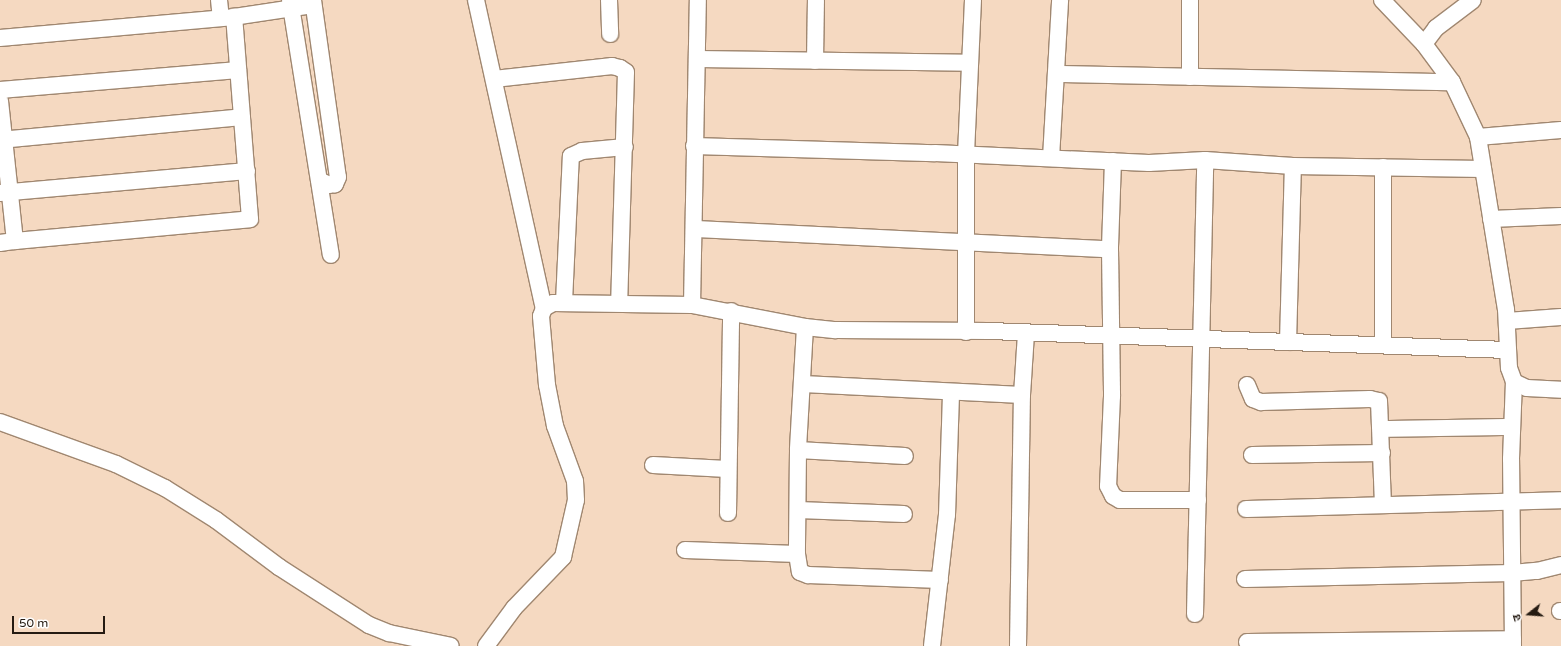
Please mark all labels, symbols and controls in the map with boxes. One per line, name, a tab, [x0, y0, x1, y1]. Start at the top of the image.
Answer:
north arrow	[1509, 594, 1549, 634]
scale bar	[14, 608, 107, 634]
text: उ	[1510, 613, 1524, 623]
text: 50 m	[19, 616, 48, 630]

